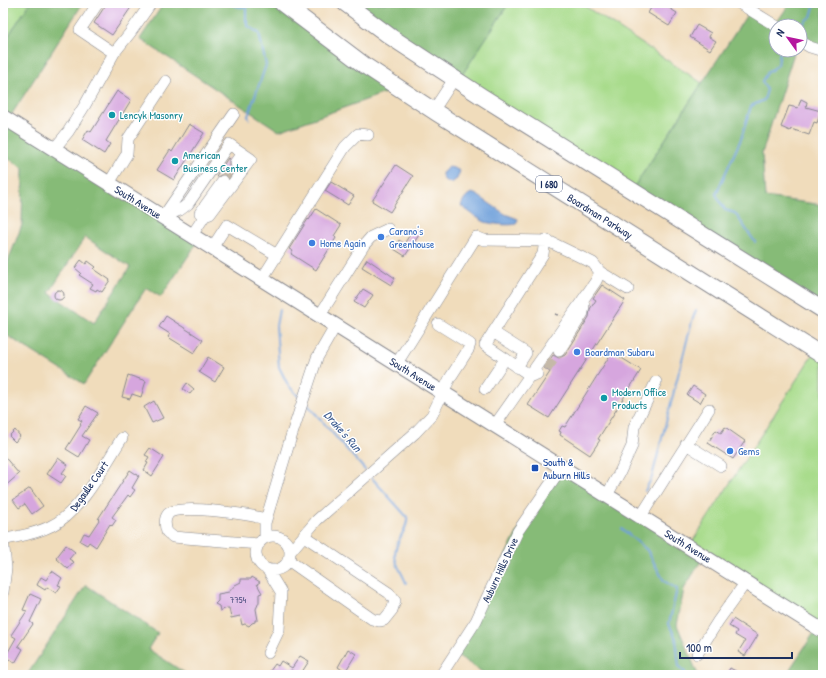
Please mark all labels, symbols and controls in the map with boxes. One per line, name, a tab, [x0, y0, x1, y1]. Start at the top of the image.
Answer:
north arrow	[768, 18, 808, 58]
text: N	[772, 26, 787, 39]
place label: Lencyk Masonry	[120, 108, 183, 122]
marker: Lencyk Masonry	[107, 110, 117, 120]
place label: American Business Center	[183, 148, 249, 175]
marker: American Business Center	[170, 156, 180, 166]
road number: I 680	[536, 176, 562, 192]
street label: South Avenue	[112, 182, 165, 222]
street label: Boardman Parkway	[565, 190, 636, 242]
place label: Carano's Greenhouse	[389, 224, 435, 251]
marker: Carano's Greenhouse	[376, 232, 386, 242]
place label: Home Again	[320, 236, 366, 250]
marker: Home Again	[307, 238, 317, 248]
place label: Boardman Subaru	[585, 345, 655, 359]
marker: Boardman Subaru	[572, 347, 582, 357]
street label: South Avenue	[387, 354, 440, 394]
place label: Modern Office Products	[612, 385, 667, 412]
marker: Modern Office Products	[599, 393, 609, 403]
water label: Drake's Run	[320, 407, 367, 457]
place label: Gems	[738, 444, 759, 458]
marker: Gems	[725, 446, 735, 456]
place label: South & Auburn Hills	[543, 455, 590, 482]
street label: Degaulle Court	[67, 458, 111, 514]
marker: South & Auburn Hills	[530, 463, 540, 473]
street label: South Avenue	[662, 526, 715, 566]
street label: Auburn Hills Drive	[479, 535, 521, 605]
house number: 7754	[230, 594, 247, 606]
scale bar	[680, 634, 792, 660]
text: 100 m	[686, 639, 712, 656]

